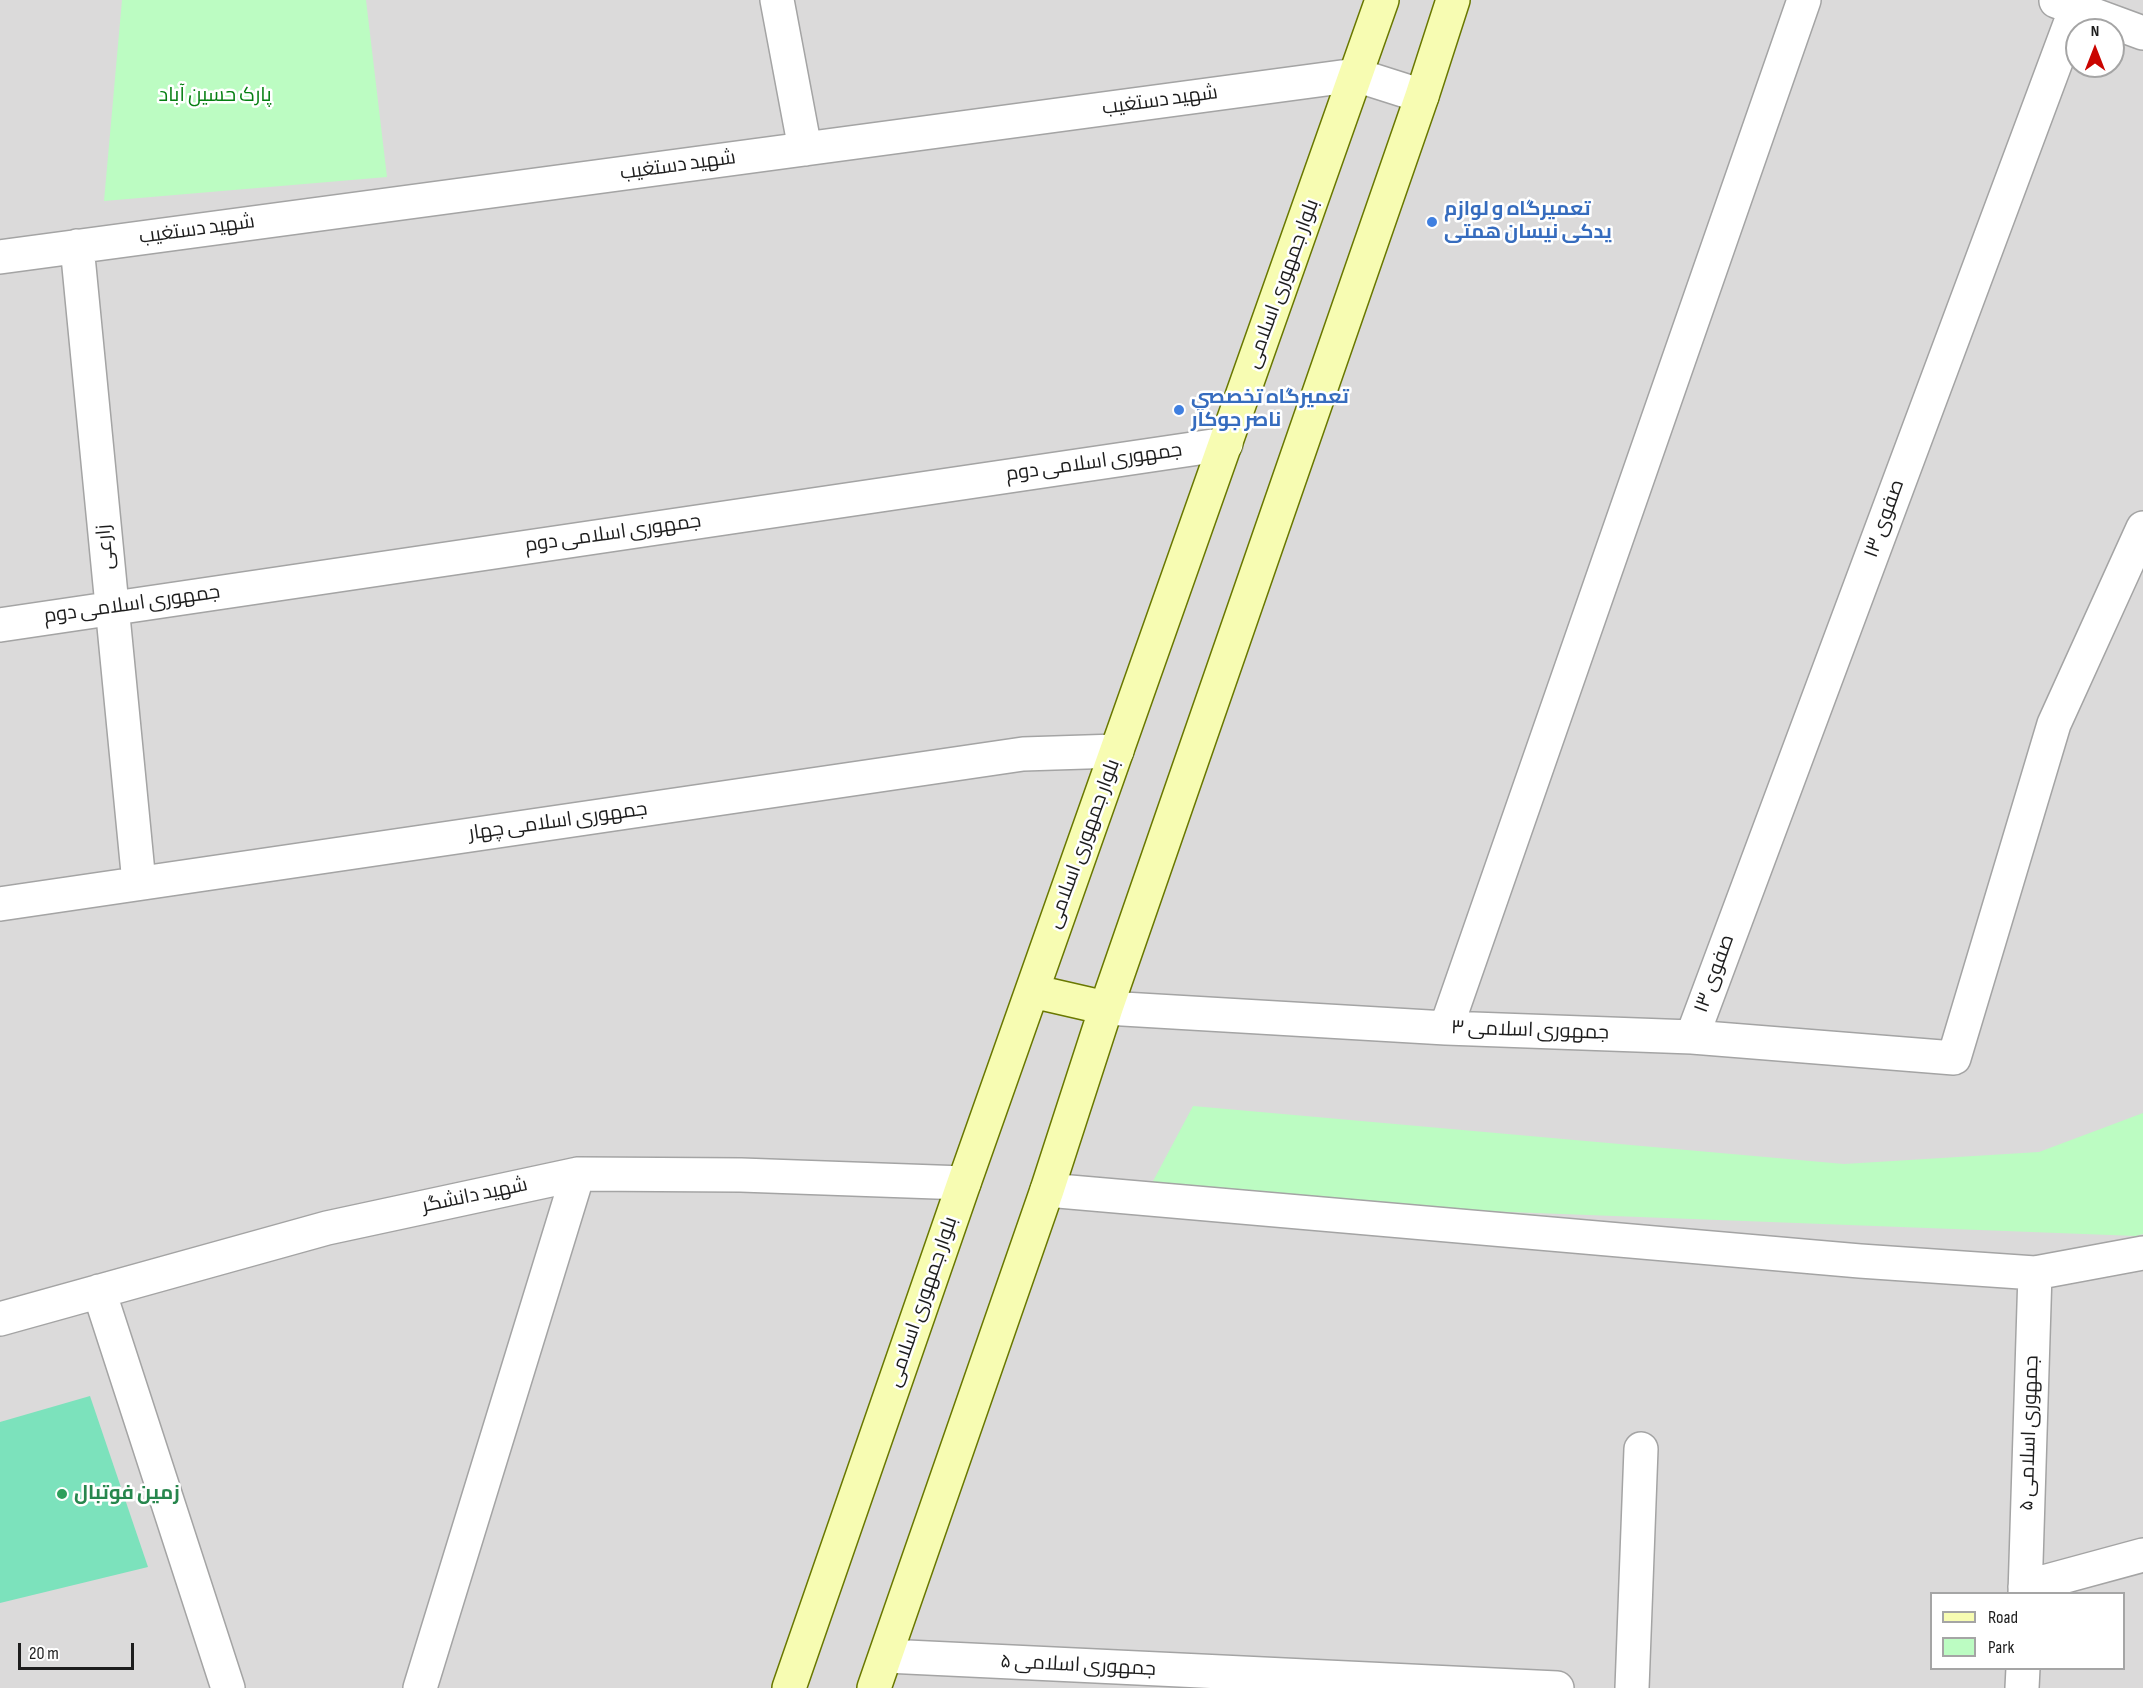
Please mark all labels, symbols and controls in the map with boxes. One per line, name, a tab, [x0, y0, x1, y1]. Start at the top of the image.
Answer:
north arrow	[2065, 18, 2125, 78]
text: N	[2091, 22, 2099, 41]
street label: شهید دستغیب	[1101, 81, 1219, 121]
park label: پارک حسین آباد	[159, 84, 271, 108]
street label: شهید دستغیب	[619, 146, 737, 186]
street label: بلوار جمهوری اسلامی	[1241, 196, 1325, 372]
place label: تعمیرگاه و لوازم یدکی نیسان همتی	[1444, 198, 1612, 245]
street label: شهید دستغیب	[138, 210, 256, 250]
marker: تعمیرگاه و لوازم یدکی نیسان همتی	[1425, 215, 1439, 229]
place label: تعميرگاه تخصصي ناصر جوكار	[1191, 386, 1349, 433]
marker: تعميرگاه تخصصي ناصر جوكار	[1172, 403, 1186, 417]
street label: جمهوری اسلامی دوم	[1004, 439, 1184, 487]
street label: صفوی ۱۳	[1860, 477, 1910, 561]
street label: جمهوری اسلامی دوم	[523, 510, 703, 558]
street label: زارعی	[92, 523, 120, 571]
street label: جمهوری اسلامی دوم	[42, 581, 222, 629]
street label: بلوار جمهوری اسلامی	[1042, 756, 1126, 932]
street label: جمهوری اسلامی چهار	[467, 798, 649, 846]
street label: صفوی ۱۳	[1690, 932, 1740, 1016]
street label: جمهوری اسلامی ۳	[1450, 1016, 1610, 1046]
street label: شهید دانشگر	[420, 1173, 530, 1219]
street label: بلوار جمهوری اسلامی	[883, 1214, 963, 1390]
street label: جمهوری اسلامی ۵	[2015, 1355, 2045, 1511]
place label: زمین فوتبال	[74, 1482, 180, 1506]
marker: زمین فوتبال	[55, 1487, 69, 1501]
legend	[1930, 1592, 2125, 1670]
text: Road	[1988, 1607, 2018, 1628]
scale bar	[21, 1631, 136, 1669]
text: Park	[1988, 1637, 2014, 1658]
text: 20 m	[29, 1643, 59, 1664]
street label: جمهوری اسلامی ۵	[1000, 1650, 1156, 1682]

